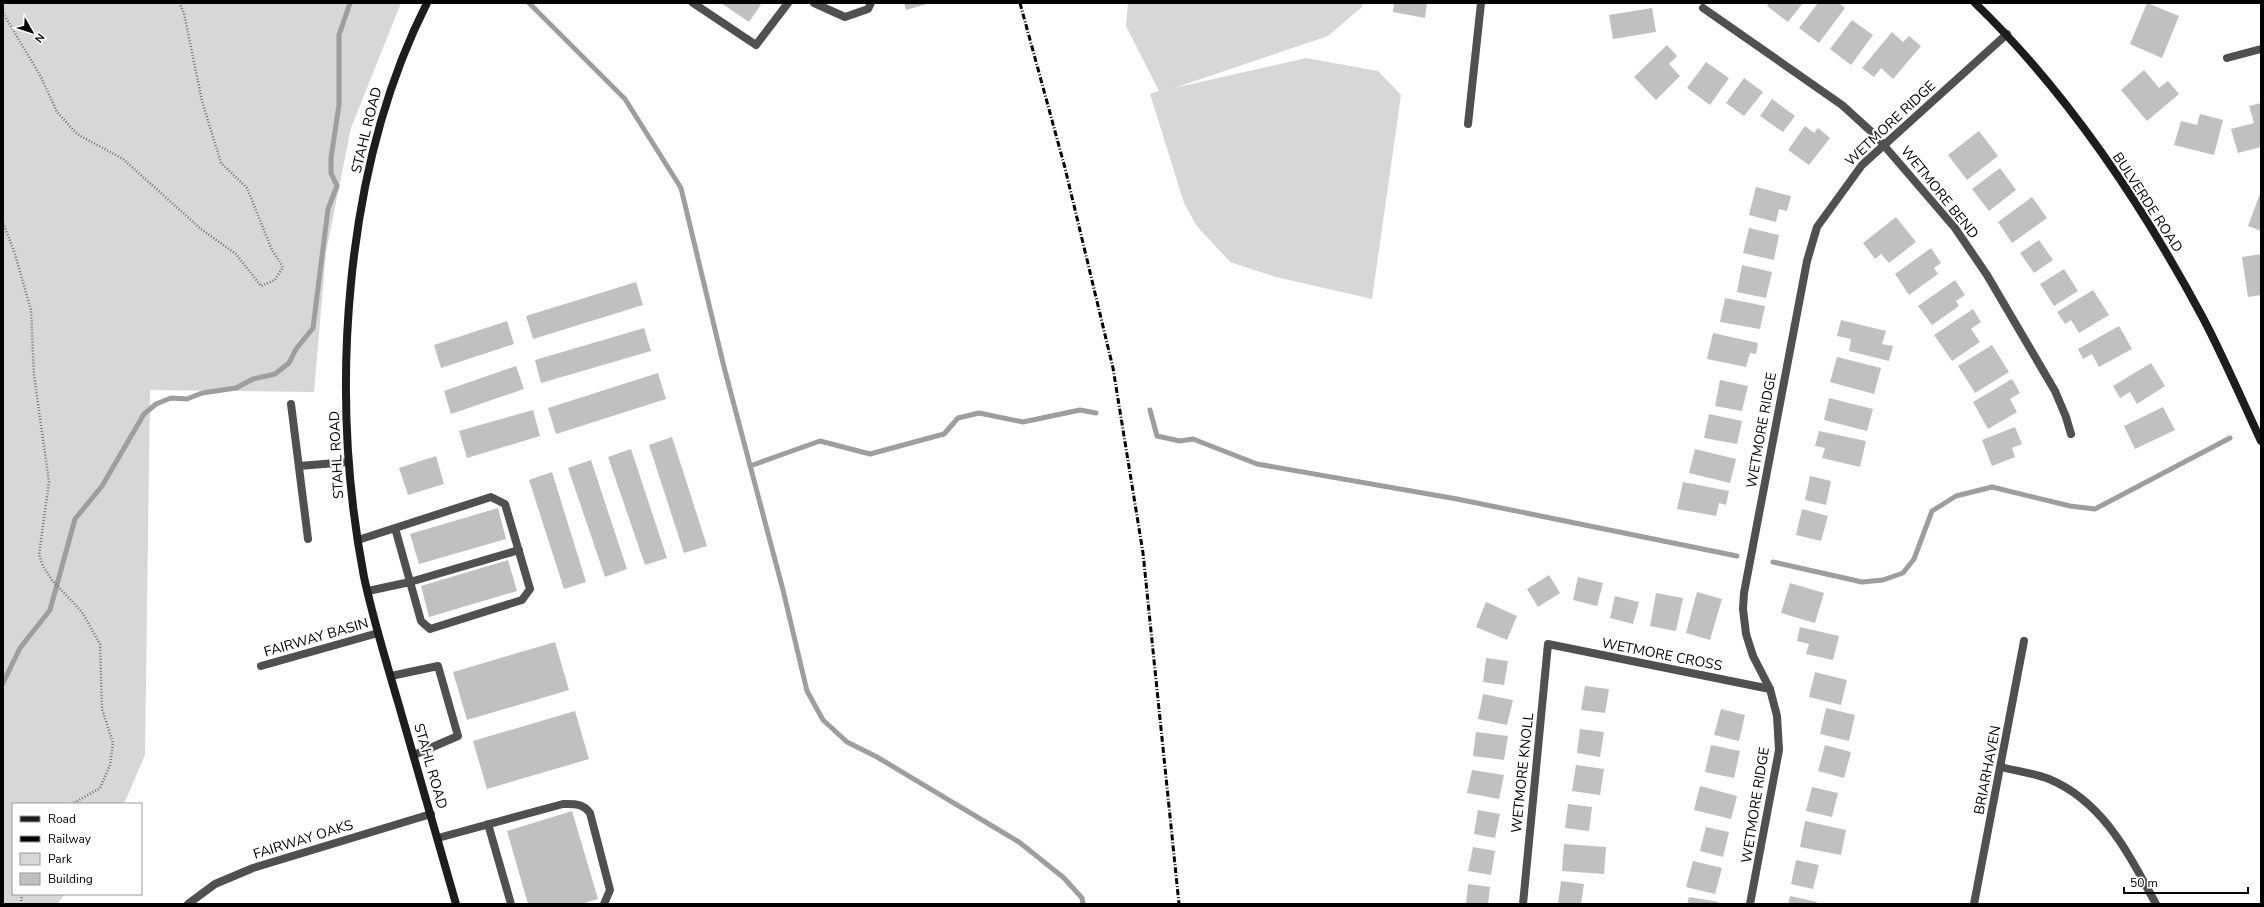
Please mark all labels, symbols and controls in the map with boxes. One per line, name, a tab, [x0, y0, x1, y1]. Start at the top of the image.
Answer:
north arrow	[12, 12, 52, 52]
text: N	[31, 30, 48, 46]
street label: WETMORE RIDGE	[1841, 76, 1940, 170]
street label: STAHL ROAD	[347, 85, 386, 175]
street label: WETMORE BEND	[1896, 142, 1983, 243]
street label: BULVERDE ROAD	[2108, 149, 2187, 256]
street label: WETMORE RIDGE	[1742, 371, 1781, 490]
street label: STAHL ROAD	[325, 410, 348, 500]
street label: FAIRWAY BASIN	[262, 613, 371, 661]
street label: WETMORE CROSS	[1600, 633, 1724, 676]
street label: WETMORE KNOLL	[1507, 712, 1538, 834]
street label: STAHL ROAD	[409, 721, 452, 811]
street label: BRIARHAVEN	[1970, 724, 2005, 816]
street label: WETMORE RIDGE	[1737, 746, 1774, 865]
legend	[12, 803, 142, 895]
text: Road	[48, 811, 76, 827]
street label: FAIRWAY OAKS	[251, 815, 356, 864]
text: Railway	[48, 831, 92, 847]
text: Park	[48, 851, 73, 867]
scale bar	[2124, 869, 2248, 895]
text: Building	[48, 871, 93, 887]
text: 50 m	[2130, 875, 2158, 891]

